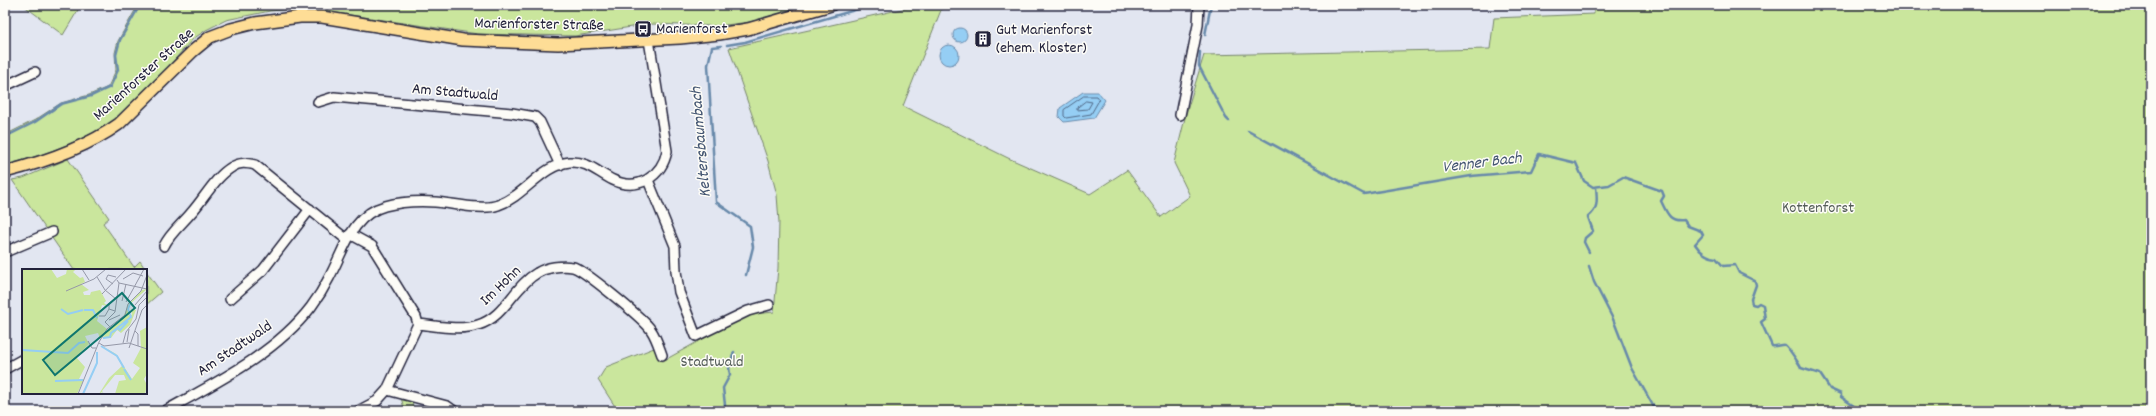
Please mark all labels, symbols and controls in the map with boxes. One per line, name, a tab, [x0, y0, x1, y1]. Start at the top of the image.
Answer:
street label: Marienforster Straße	[474, 12, 604, 38]
place label: Marienforst	[656, 18, 728, 41]
bus stop icon: Marienforst	[633, 19, 653, 39]
place label: Gut Marienforst (ehem. Kloster)	[996, 19, 1092, 60]
street label: Marienforster Straße	[88, 23, 200, 127]
building icon: Gut Marienforst (ehem. Kloster)	[973, 29, 993, 49]
street label: Am Stadtwald	[411, 78, 499, 108]
water label: Keltersbaumbach	[685, 85, 719, 198]
water label: Venner Bach	[1441, 147, 1524, 181]
park label: Kottenforst	[1782, 197, 1854, 220]
street label: Im Hohn	[475, 260, 527, 312]
inset map	[22, 269, 147, 394]
street label: Am Stadtwald	[193, 315, 277, 383]
park label: Stadtwald	[681, 351, 744, 374]

